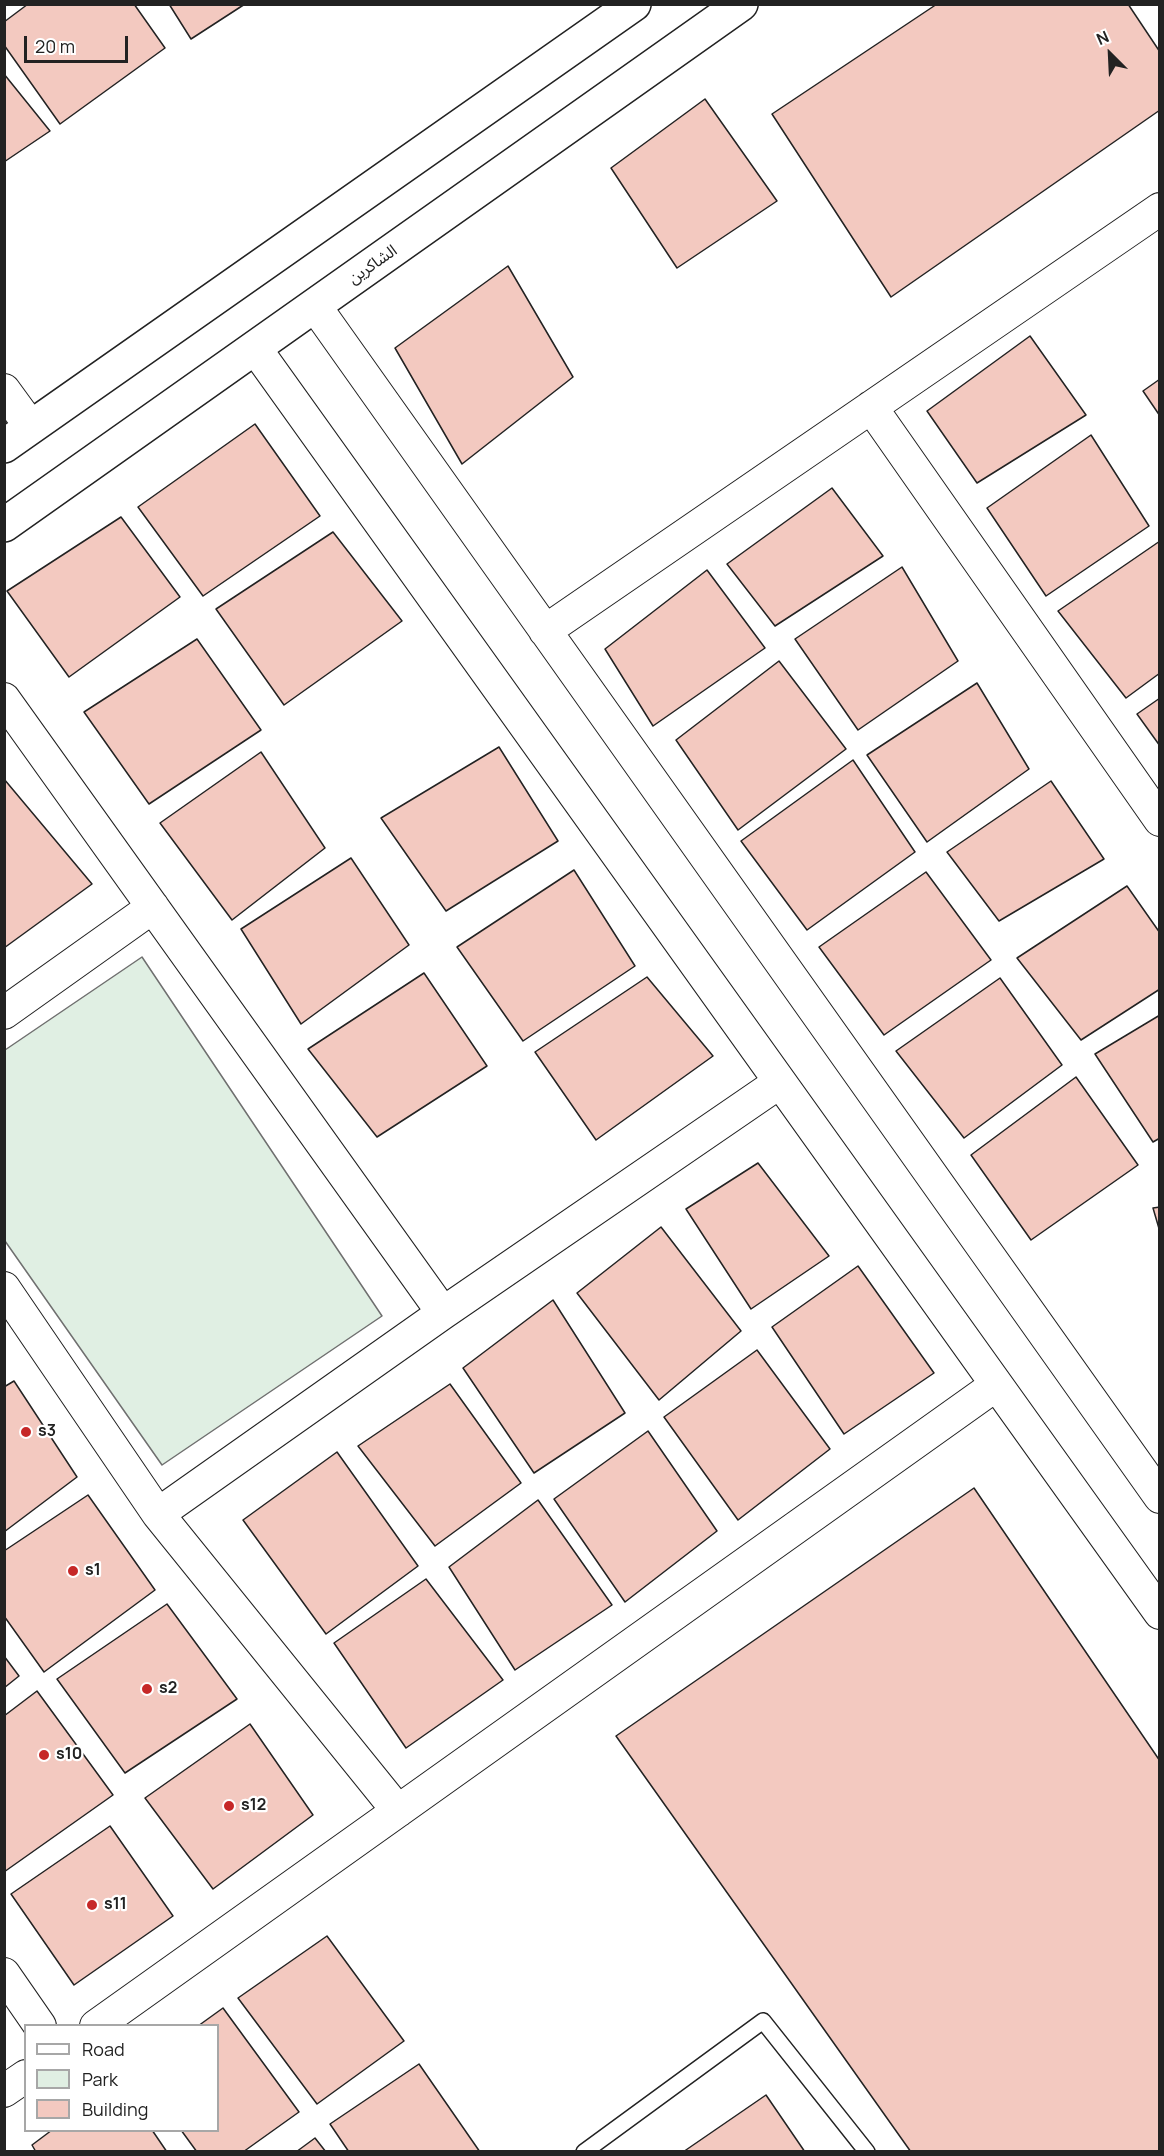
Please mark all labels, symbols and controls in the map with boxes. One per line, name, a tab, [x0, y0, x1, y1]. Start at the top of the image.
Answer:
scale bar	[27, 24, 130, 62]
north arrow	[1080, 24, 1140, 84]
text: N	[1093, 25, 1112, 50]
text: 20 m	[35, 34, 75, 58]
street label: الشاكرين	[345, 241, 401, 289]
place label: s3	[38, 1422, 56, 1442]
marker: s3	[19, 1425, 33, 1439]
place label: s1	[85, 1561, 101, 1581]
marker: s1	[66, 1564, 80, 1578]
place label: s2	[159, 1679, 177, 1699]
marker: s2	[140, 1682, 154, 1696]
place label: s10	[56, 1745, 82, 1765]
marker: s10	[37, 1748, 51, 1762]
place label: s12	[241, 1796, 266, 1816]
marker: s12	[222, 1799, 236, 1813]
place label: s11	[104, 1895, 127, 1915]
marker: s11	[85, 1898, 99, 1912]
legend	[24, 2024, 219, 2132]
text: Road	[82, 2037, 125, 2061]
text: Park	[82, 2067, 118, 2091]
text: Building	[82, 2097, 148, 2121]

